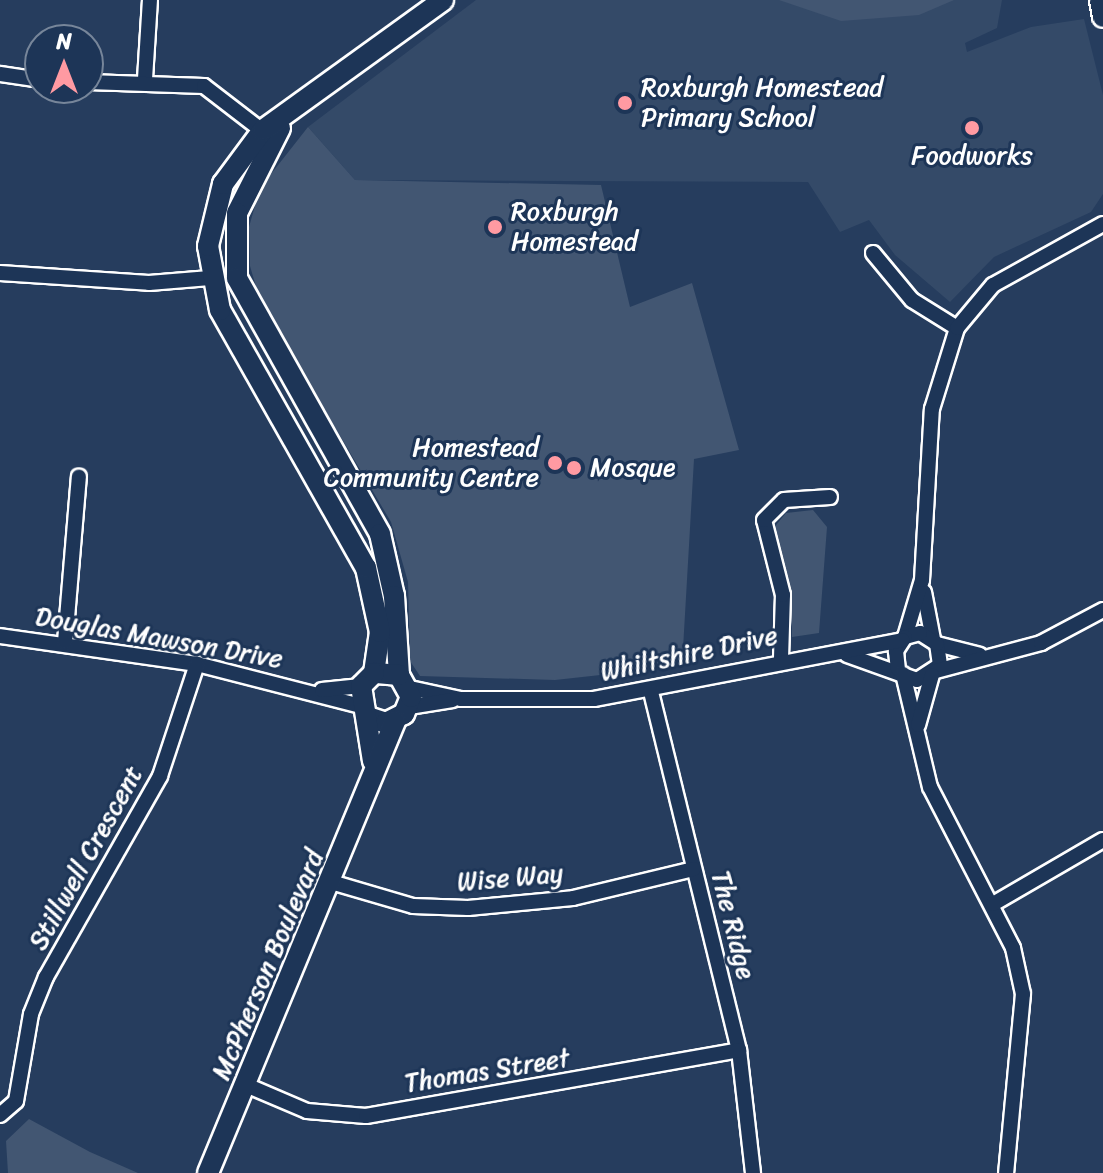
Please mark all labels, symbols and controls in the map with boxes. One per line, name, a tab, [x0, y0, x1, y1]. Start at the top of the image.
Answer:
text: N	[56, 22, 72, 61]
north arrow	[24, 24, 104, 104]
place label: Roxburgh Homestead Primary School	[641, 72, 882, 134]
marker: Roxburgh Homestead Primary School	[616, 94, 634, 112]
marker: Foodworks	[963, 119, 981, 137]
place label: Foodworks	[911, 140, 1033, 172]
place label: Roxburgh Homestead	[511, 196, 638, 258]
marker: Roxburgh Homestead	[486, 218, 504, 236]
place label: Homestead Community Centre	[324, 432, 539, 494]
place label: Mosque	[590, 452, 676, 484]
marker: Homestead Community Centre	[546, 454, 564, 472]
marker: Mosque	[565, 459, 583, 477]
street label: Douglas Mawson Drive	[33, 601, 285, 675]
street label: Whiltshire Drive	[598, 620, 780, 688]
street label: Stillwell Crescent	[22, 760, 150, 956]
street label: McPherson Boulevard	[206, 846, 330, 1084]
street label: Wise Way	[456, 858, 564, 898]
street label: The Ridge	[704, 867, 762, 983]
street label: Thomas Street	[402, 1043, 572, 1099]

